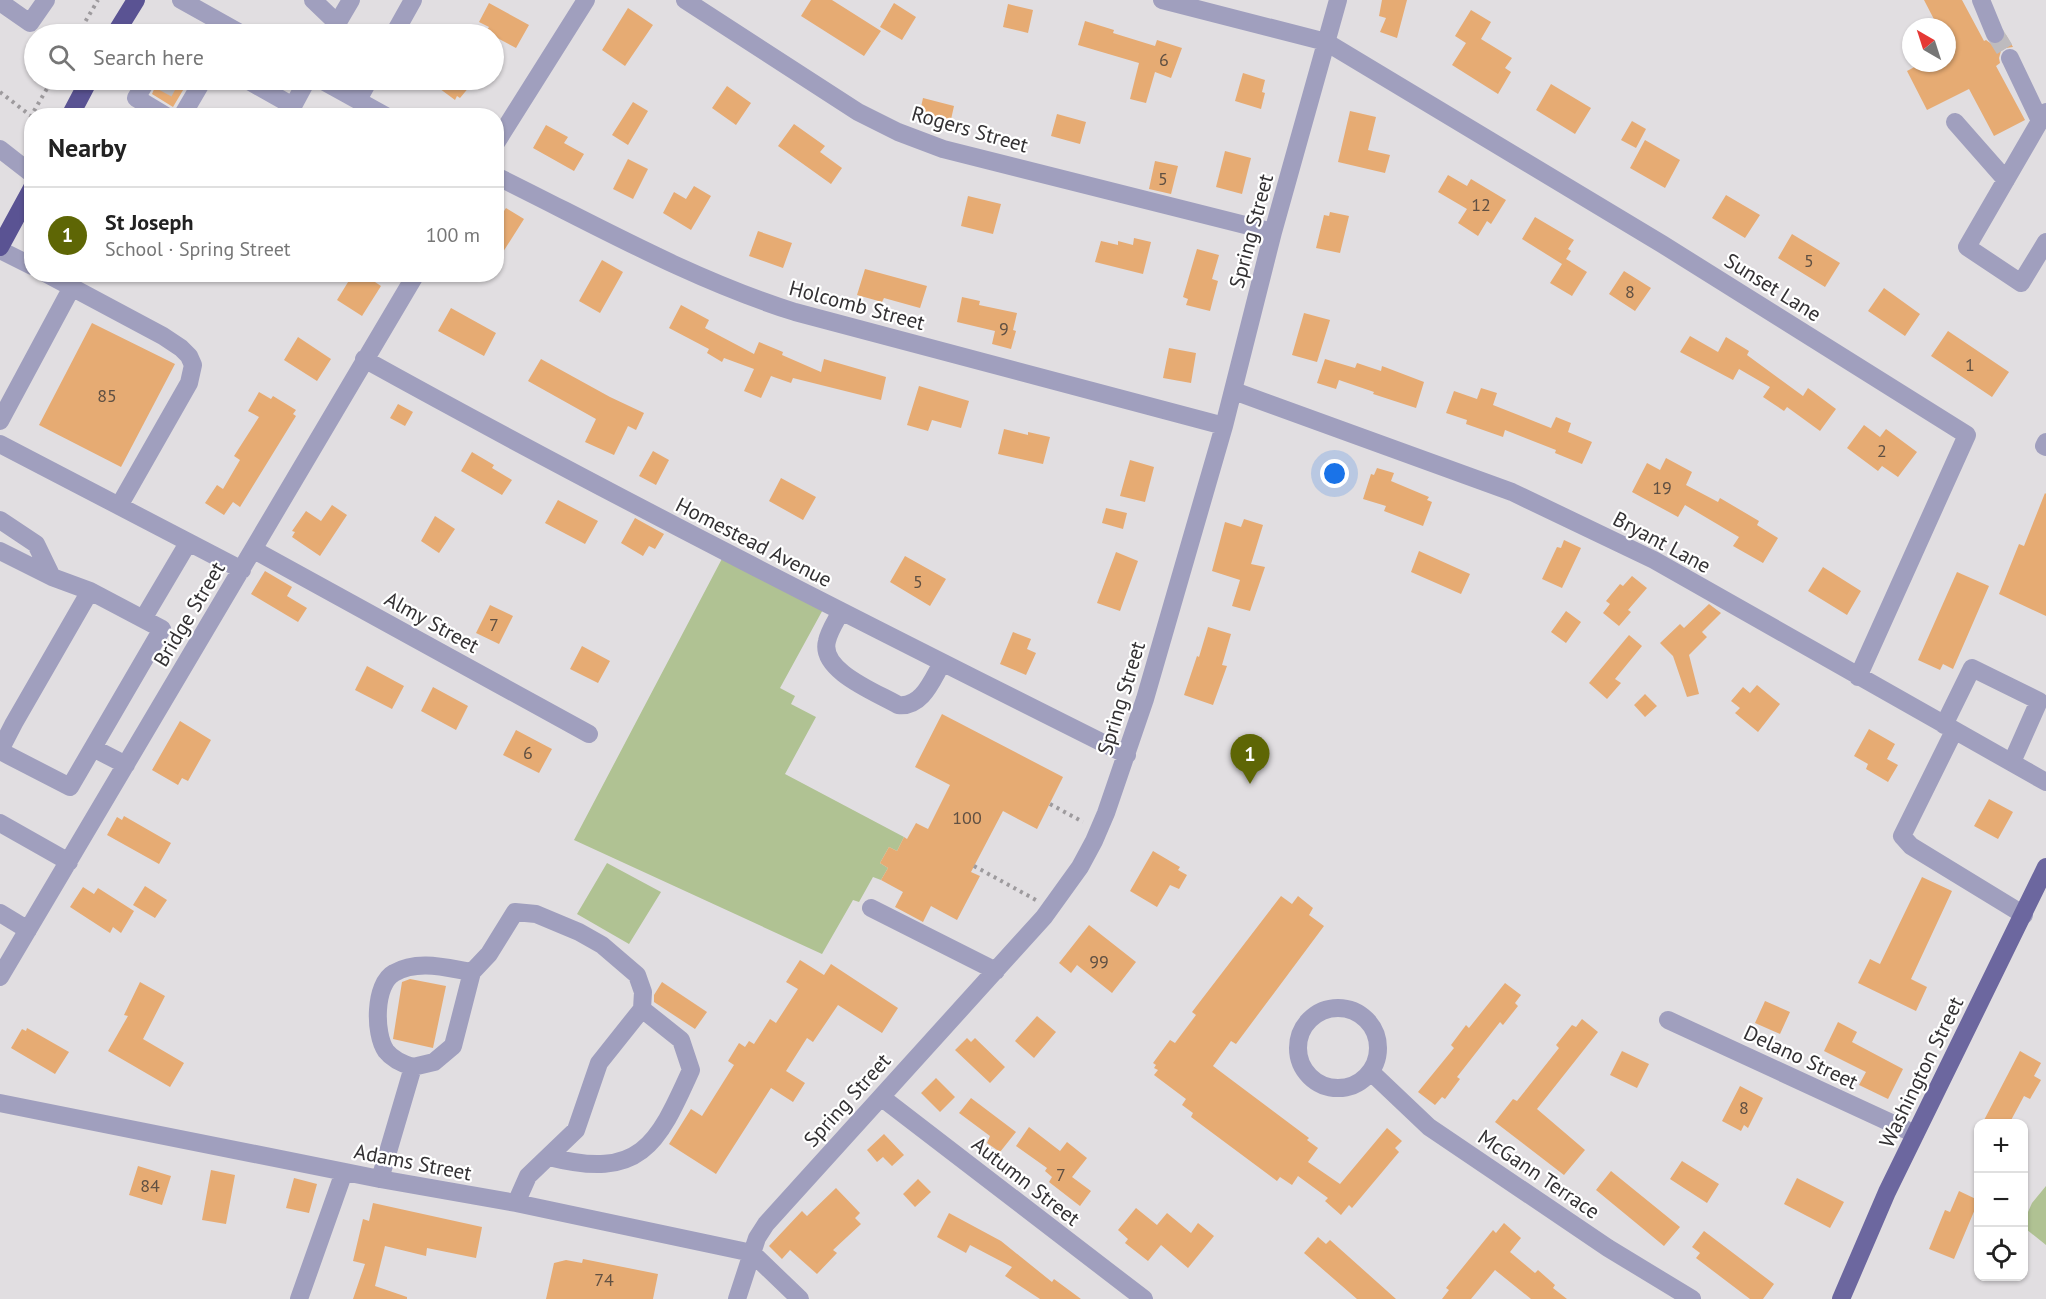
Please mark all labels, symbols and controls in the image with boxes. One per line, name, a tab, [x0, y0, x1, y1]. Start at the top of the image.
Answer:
north arrow	[1902, 18, 1956, 72]
search box	[24, 24, 504, 90]
icon: search	[45, 41, 78, 74]
text: Search here	[93, 43, 204, 71]
house number: 6	[1159, 48, 1169, 71]
street label: Rogers Street	[909, 99, 1031, 159]
text: Nearby	[48, 131, 126, 164]
house number: 5	[1158, 167, 1168, 190]
street label: Spring Street	[1223, 171, 1279, 291]
house number: 12	[1471, 193, 1491, 216]
text: St Joseph	[105, 208, 193, 236]
text: 1	[62, 222, 73, 248]
text: 100 m	[426, 222, 480, 248]
text: School · Spring Street	[105, 236, 291, 262]
street label: Sunset Lane	[1720, 247, 1826, 327]
house number: 5	[1804, 249, 1814, 272]
street label: Holcomb Street	[786, 274, 928, 336]
house number: 8	[1625, 280, 1635, 303]
house number: 9	[999, 317, 1009, 340]
house number: 1	[1965, 353, 1975, 376]
house number: 85	[97, 384, 117, 407]
house number: 2	[1877, 439, 1887, 462]
your location	[1320, 459, 1349, 488]
house number: 19	[1652, 476, 1672, 499]
street label: Homestead Avenue	[671, 491, 837, 593]
street label: Bryant Lane	[1609, 505, 1715, 579]
street label: Bridge Street	[147, 557, 231, 671]
house number: 5	[913, 570, 923, 593]
street label: Almy Street	[380, 585, 484, 659]
house number: 7	[489, 613, 499, 636]
street label: Spring Street	[1091, 638, 1151, 758]
pin: 1	[1230, 734, 1270, 784]
house number: 6	[523, 741, 533, 764]
house number: 100	[952, 806, 982, 829]
house number: 99	[1089, 950, 1109, 973]
street label: Washington Street	[1873, 992, 1969, 1152]
street label: Delano Street	[1740, 1019, 1862, 1095]
street label: Spring Street	[798, 1047, 896, 1153]
house number: 8	[1739, 1096, 1749, 1119]
map controls	[1974, 1119, 2028, 1281]
button: +	[1974, 1119, 2028, 1173]
street label: McGann Terrace	[1473, 1123, 1605, 1225]
street label: Autumn Street	[967, 1130, 1085, 1232]
street label: Adams Street	[352, 1137, 474, 1187]
house number: 7	[1056, 1163, 1066, 1186]
button: −	[1974, 1173, 2028, 1227]
house number: 84	[140, 1174, 160, 1197]
button: locate	[1974, 1227, 2028, 1281]
house number: 74	[594, 1268, 614, 1291]

